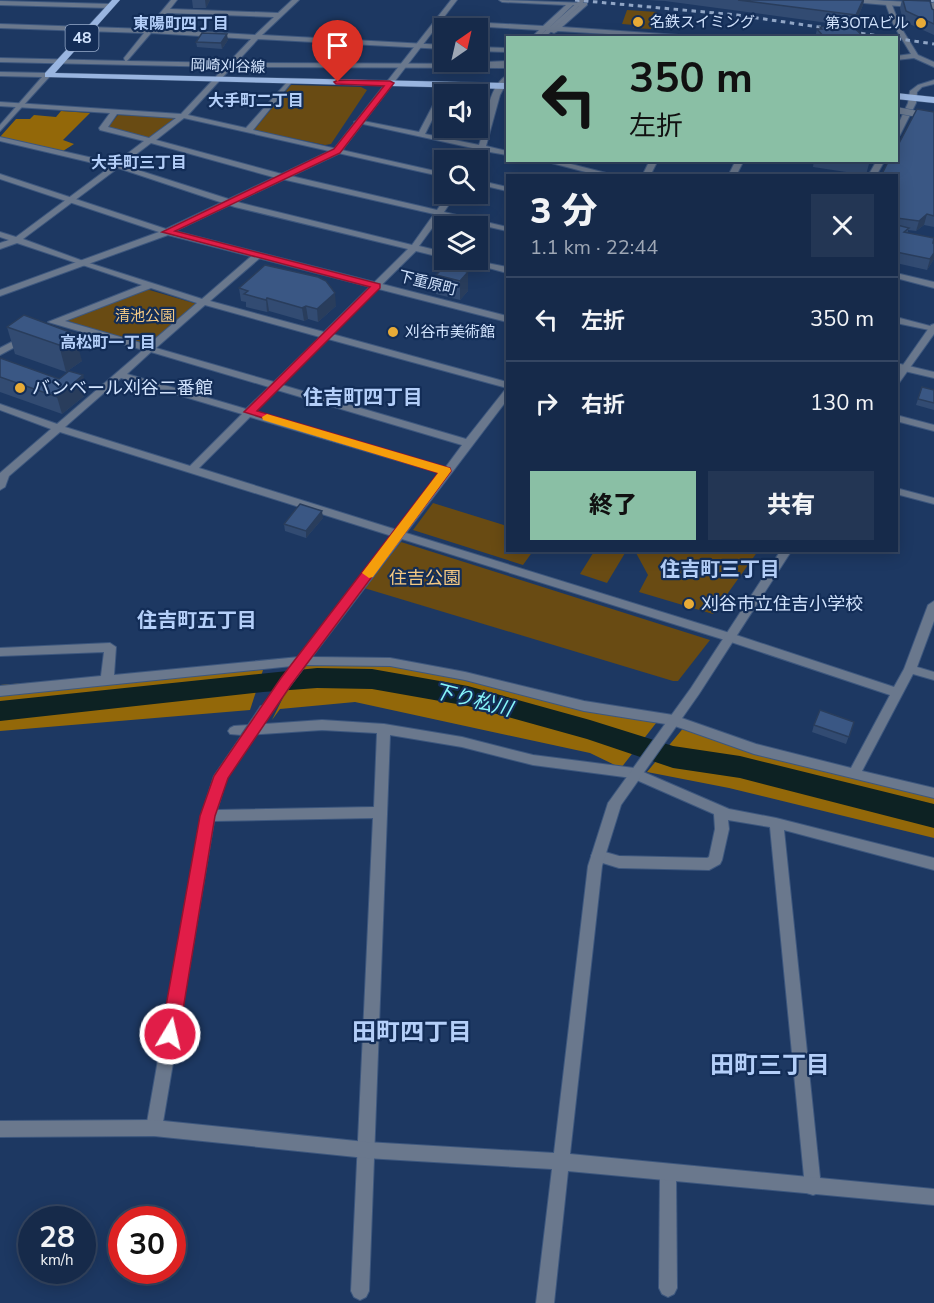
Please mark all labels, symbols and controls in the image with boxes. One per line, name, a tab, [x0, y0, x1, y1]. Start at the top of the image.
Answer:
place label: 名鉄スイミング	[650, 12, 755, 32]
district label: 東陽町四丁目	[133, 13, 229, 35]
place label: 第3OTAビル	[825, 13, 909, 33]
marker: 名鉄スイミング	[631, 15, 645, 29]
marker: 第3OTAビル	[914, 16, 928, 30]
north arrow	[434, 18, 488, 72]
map controls	[434, 18, 488, 270]
pin	[312, 20, 363, 82]
road number: 48	[66, 25, 98, 51]
icon: arrive	[321, 29, 354, 62]
text: 350 m	[629, 50, 753, 107]
street label: 岡崎刈谷線	[190, 55, 266, 77]
icon: left	[530, 60, 608, 138]
button: sound	[434, 84, 488, 138]
district label: 大手町二丁目	[208, 90, 304, 112]
text: 左折	[629, 108, 683, 145]
button: search	[434, 150, 488, 204]
district label: 大手町三丁目	[91, 152, 187, 174]
text: 3 分	[530, 187, 598, 236]
button: close	[811, 194, 874, 257]
button: layers	[434, 216, 488, 270]
text: 1.1 km · 22:44	[530, 234, 658, 261]
street label: 下重原町	[396, 266, 460, 300]
icon: left	[530, 303, 563, 336]
text: 350 m	[810, 304, 874, 334]
park label: 清池公園	[115, 306, 175, 326]
text: 左折	[581, 306, 625, 336]
place label: 刈谷市美術館	[405, 322, 495, 342]
marker: 刈谷市美術館	[386, 325, 400, 339]
district label: 高松町一丁目	[60, 332, 156, 354]
place label: バンベール刈谷二番館	[32, 376, 213, 400]
marker: バンベール刈谷二番館	[13, 381, 27, 395]
district label: 住吉町四丁目	[303, 384, 423, 411]
icon: right	[530, 387, 563, 420]
text: 130 m	[810, 388, 874, 418]
text: 右折	[581, 390, 625, 420]
button: 終了	[530, 471, 696, 540]
button: 共有	[708, 471, 874, 540]
district label: 住吉町三丁目	[660, 556, 780, 583]
park label: 住吉公園	[389, 566, 461, 590]
place label: 刈谷市立住吉小学校	[701, 592, 863, 616]
marker: 刈谷市立住吉小学校	[682, 597, 696, 611]
district label: 住吉町五丁目	[137, 607, 257, 634]
water label: 下り松川	[431, 677, 517, 723]
position arrow	[138, 1002, 202, 1066]
district label: 田町四丁目	[352, 1016, 472, 1048]
district label: 田町三丁目	[710, 1049, 830, 1081]
speed limit sign: 30	[108, 1206, 186, 1284]
text: 28	[39, 1217, 75, 1258]
text: km/h	[40, 1250, 74, 1270]

